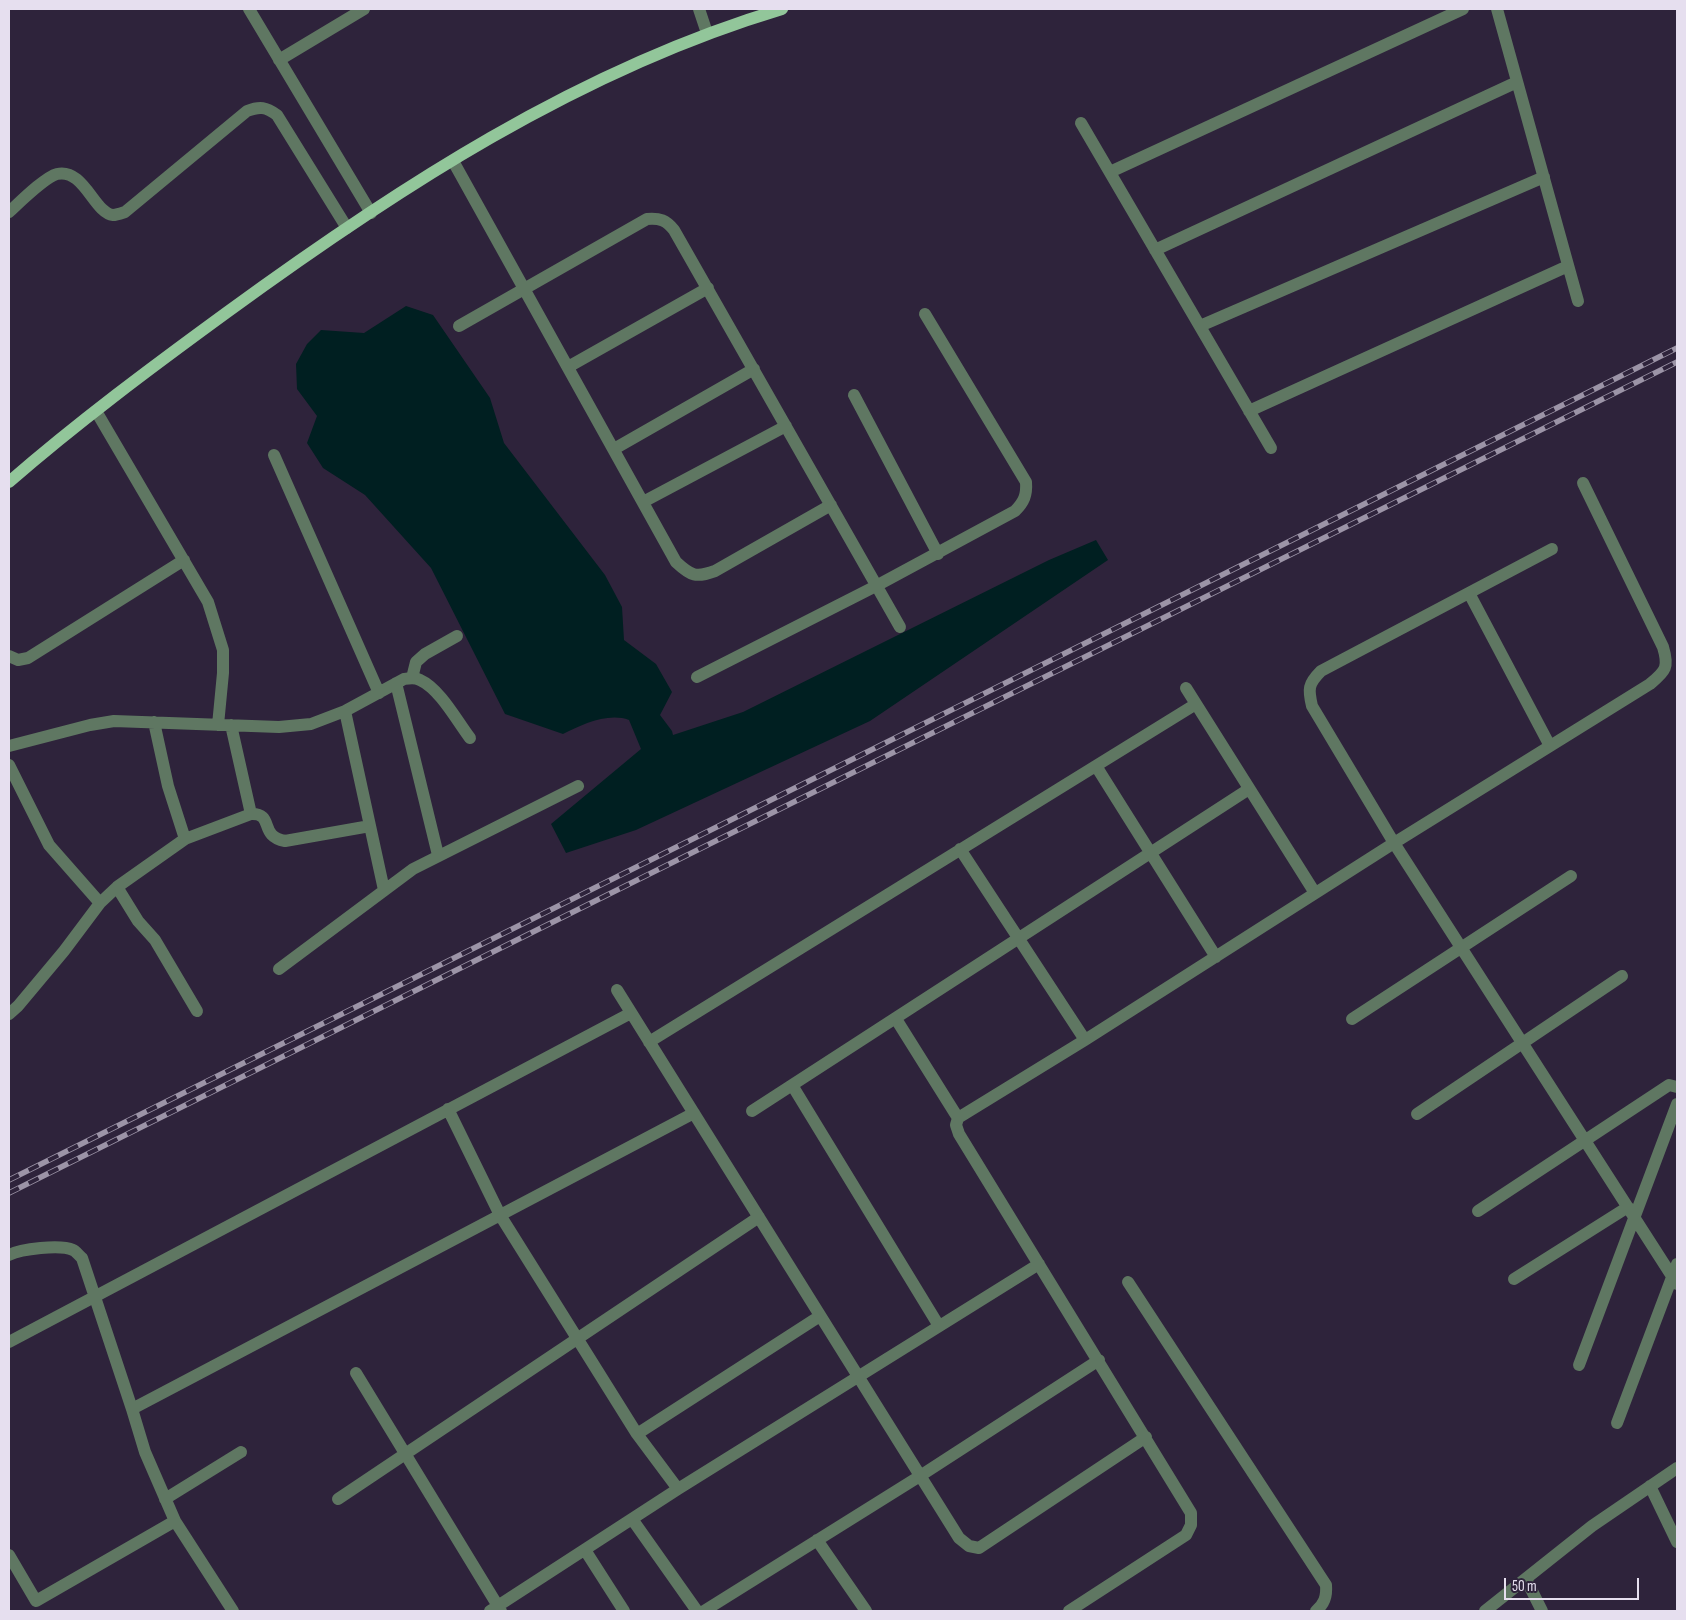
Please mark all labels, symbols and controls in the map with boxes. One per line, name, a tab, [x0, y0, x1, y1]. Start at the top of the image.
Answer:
scale bar	[1506, 1568, 1641, 1600]
text: 50 m	[1512, 1577, 1537, 1596]

